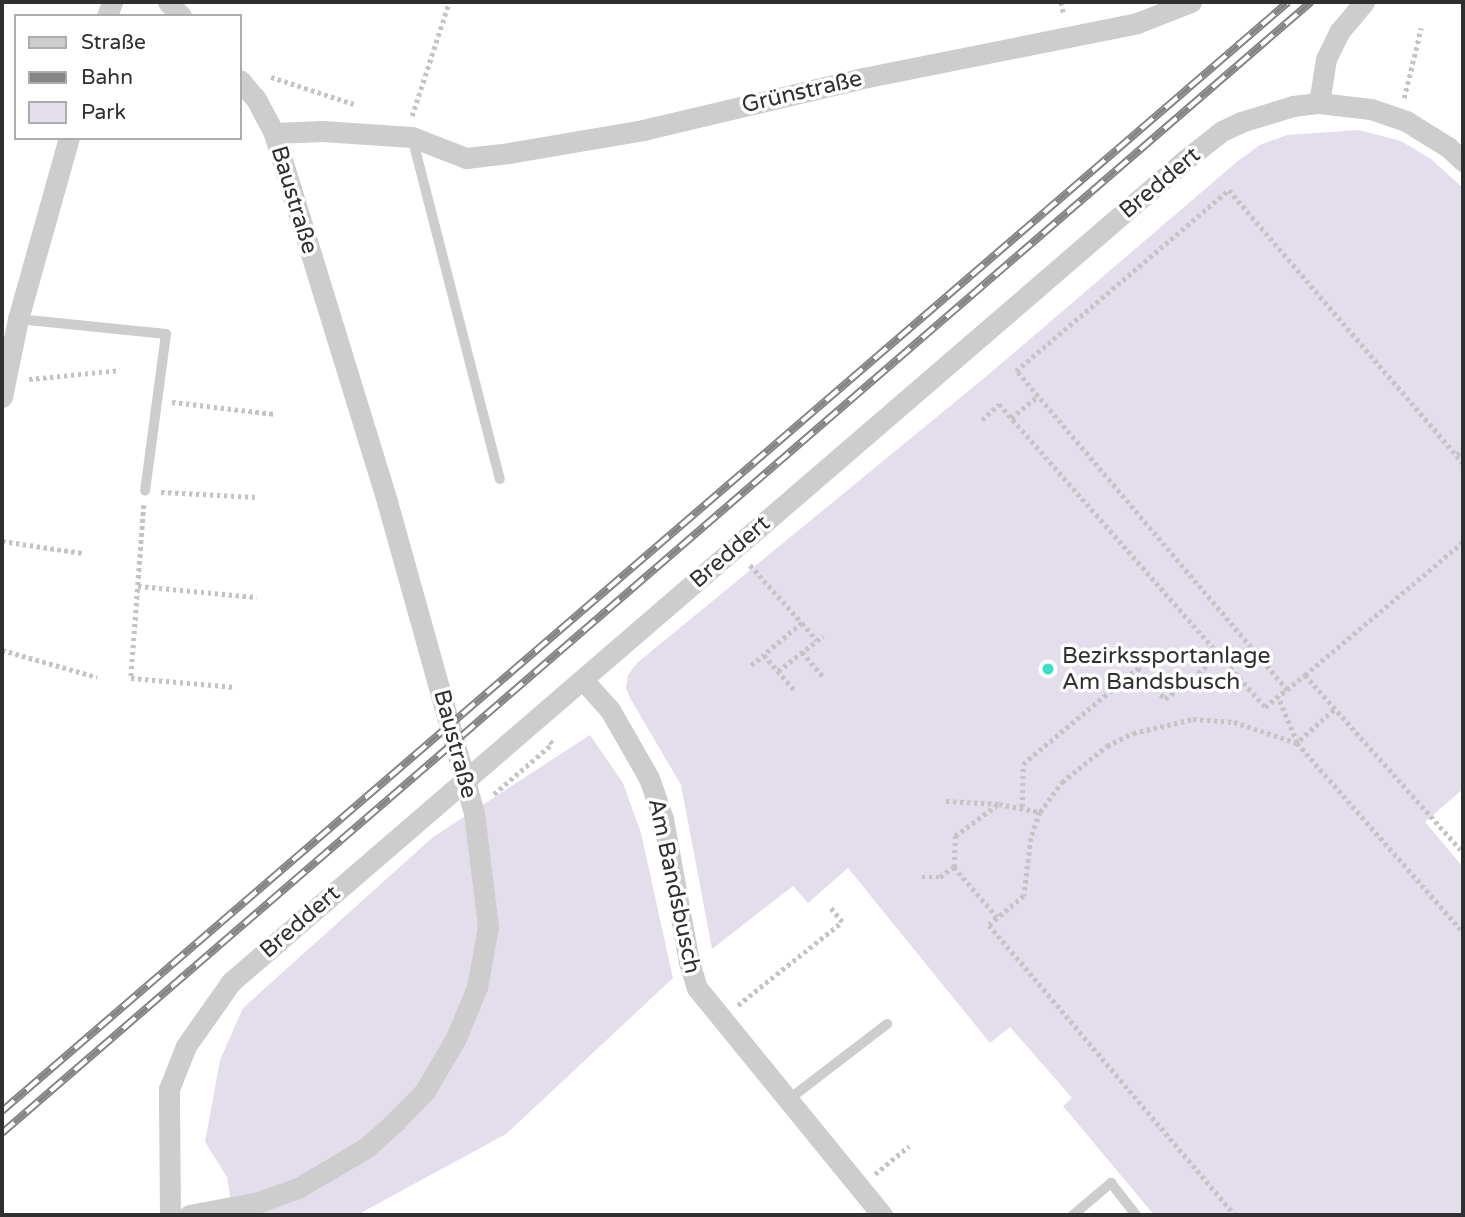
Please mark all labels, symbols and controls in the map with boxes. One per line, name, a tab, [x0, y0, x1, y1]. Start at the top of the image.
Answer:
legend	[14, 14, 242, 140]
text: Straße	[81, 30, 146, 55]
text: Bahn	[81, 65, 133, 90]
street label: Grünstraße	[739, 65, 865, 119]
text: Park	[81, 100, 126, 125]
street label: Breddert	[1114, 141, 1206, 225]
street label: Baustraße	[265, 143, 323, 257]
street label: Breddert	[684, 510, 776, 594]
place label: Bezirkssportanlage Am Bandsbusch	[1062, 642, 1271, 696]
marker: Bezirkssportanlage Am Bandsbusch	[1040, 661, 1056, 677]
street label: Baustraße	[427, 687, 483, 801]
street label: Am Bandsbusch	[642, 796, 706, 976]
street label: Breddert	[254, 880, 346, 964]

